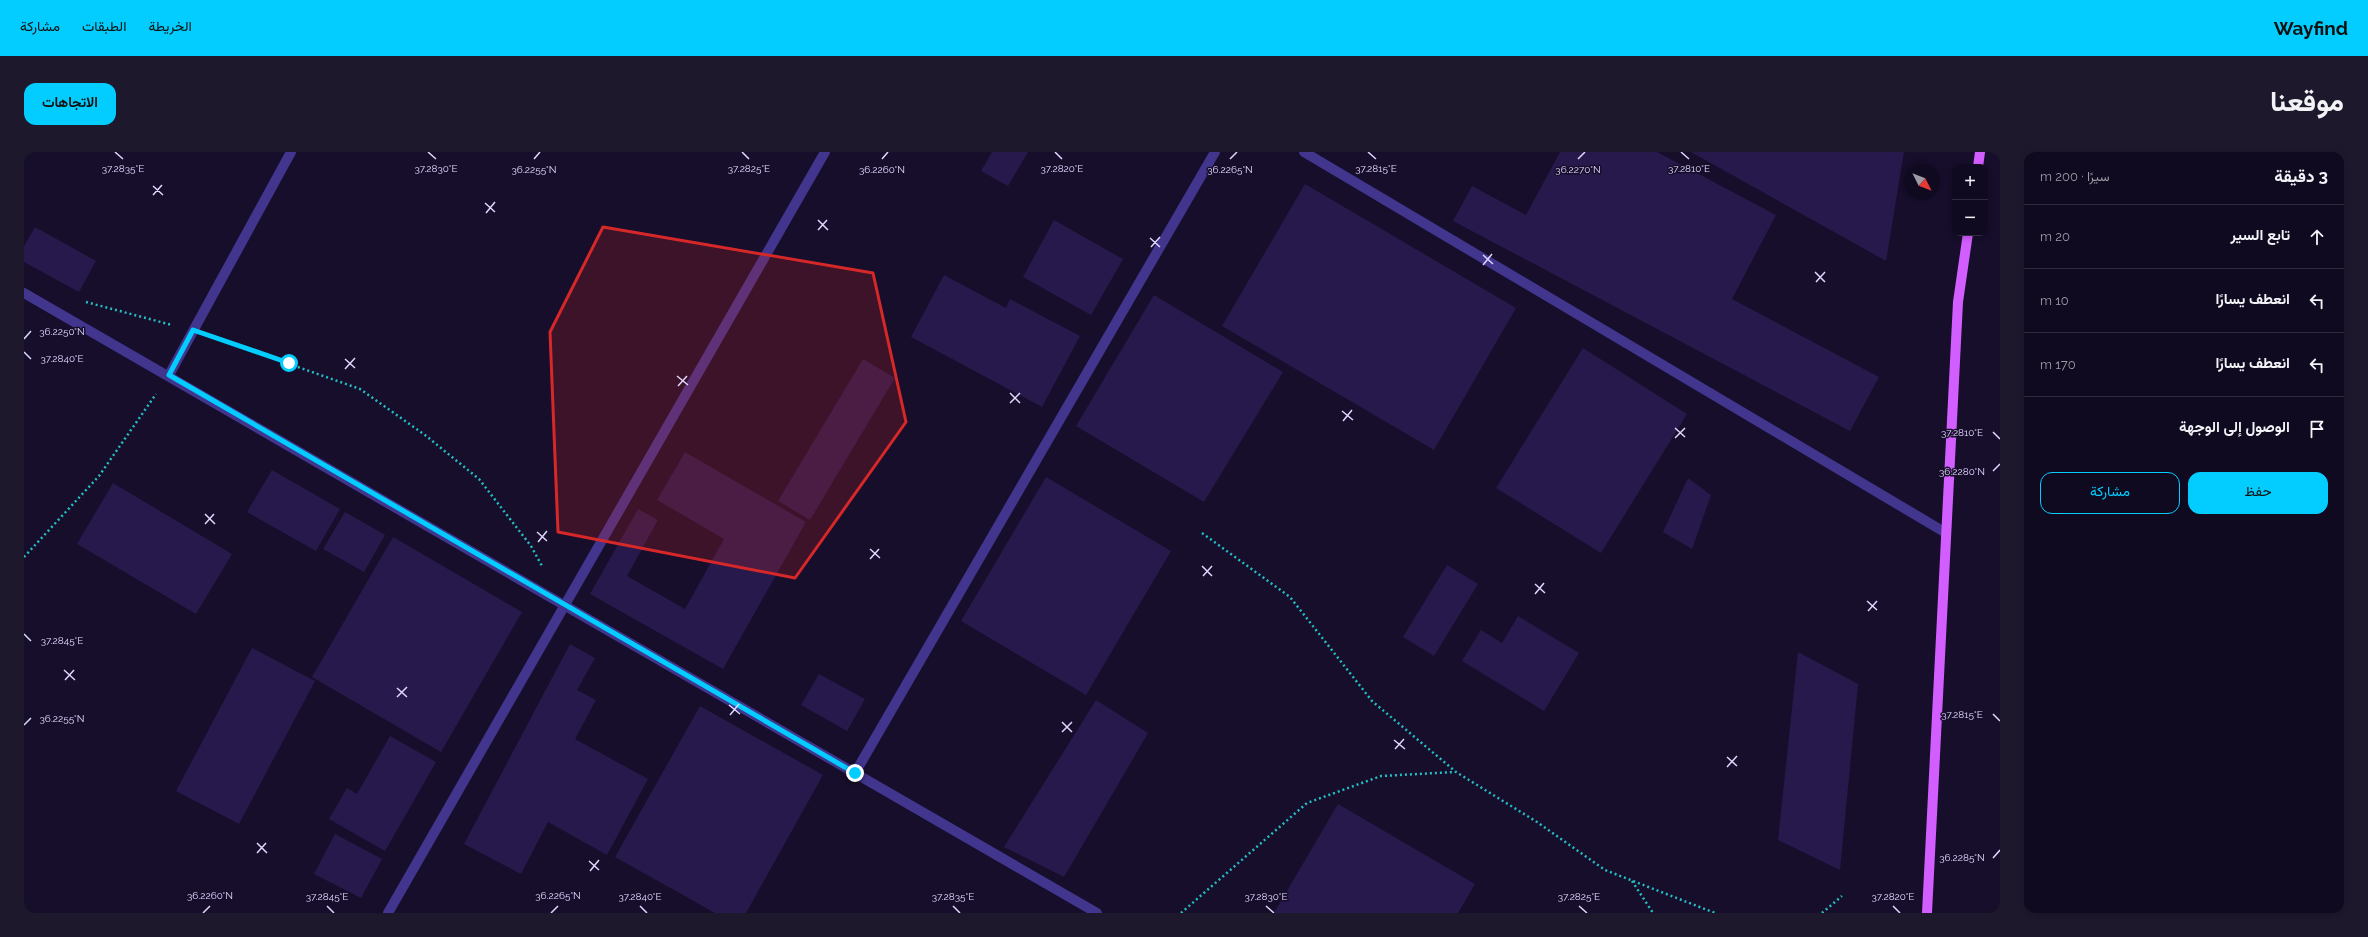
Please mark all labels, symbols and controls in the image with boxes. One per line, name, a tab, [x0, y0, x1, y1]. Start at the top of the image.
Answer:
text: Wayfind	[2274, 17, 2348, 39]
text: مشاركة	[20, 18, 60, 34]
text: الطبقات	[82, 18, 126, 34]
text: الخريطة	[148, 18, 192, 34]
button: الاتجاهات	[24, 83, 116, 125]
text: موقعنا	[2270, 85, 2344, 118]
text: 37.2835°E	[102, 163, 144, 174]
text: 37.2830°E	[414, 163, 458, 174]
text: 37.2825°E	[728, 163, 770, 174]
text: 37.2820°E	[1041, 163, 1083, 174]
text: 37.2815°E	[1355, 163, 1397, 174]
text: 37.2810°E	[1668, 163, 1710, 174]
text: 36.2255°N	[512, 164, 556, 175]
text: 36.2260°N	[859, 164, 905, 175]
text: 36.2265°N	[1207, 164, 1253, 175]
text: 36.2270°N	[1555, 164, 1601, 175]
north arrow	[1904, 164, 1940, 200]
map controls	[1952, 164, 1988, 236]
button: +	[1952, 164, 1988, 200]
text: 3 دقيقة	[2274, 166, 2328, 186]
text: سيرًا · 200 m	[2040, 169, 2110, 184]
button: −	[1952, 200, 1988, 236]
text: تابع السير	[2230, 226, 2290, 244]
icon: ahead	[2306, 226, 2328, 248]
text: 20 m	[2040, 229, 2070, 244]
text: انعطف يسارًا	[2215, 290, 2290, 308]
icon: left	[2306, 290, 2328, 312]
text: 10 m	[2040, 293, 2069, 308]
text: 36.2250°N	[39, 326, 85, 337]
text: 37.2840°E	[40, 353, 84, 364]
route start	[280, 354, 298, 372]
text: انعطف يسارًا	[2215, 354, 2290, 372]
icon: left	[2306, 354, 2328, 376]
text: 170 m	[2040, 357, 2076, 372]
text: الوصول إلى الوجهة	[2179, 418, 2290, 436]
icon: arrive	[2306, 418, 2328, 440]
text: 37.2810°E	[1941, 427, 1983, 438]
text: 36.2280°N	[1939, 466, 1985, 477]
button: مشاركة	[2040, 472, 2180, 514]
button: حفظ	[2188, 472, 2328, 514]
text: 37.2845°E	[41, 635, 83, 646]
text: 37.2815°E	[1941, 709, 1983, 720]
text: 36.2255°N	[40, 713, 84, 724]
route end	[846, 764, 864, 782]
text: 36.2285°N	[1939, 852, 1985, 863]
text: 36.2260°N	[187, 890, 233, 901]
text: 36.2265°N	[535, 890, 581, 901]
text: 37.2845°E	[306, 891, 348, 902]
text: 37.2840°E	[618, 891, 662, 902]
text: 37.2835°E	[932, 891, 974, 902]
text: 37.2830°E	[1244, 891, 1288, 902]
text: 37.2825°E	[1558, 891, 1600, 902]
text: 37.2820°E	[1872, 891, 1914, 902]

